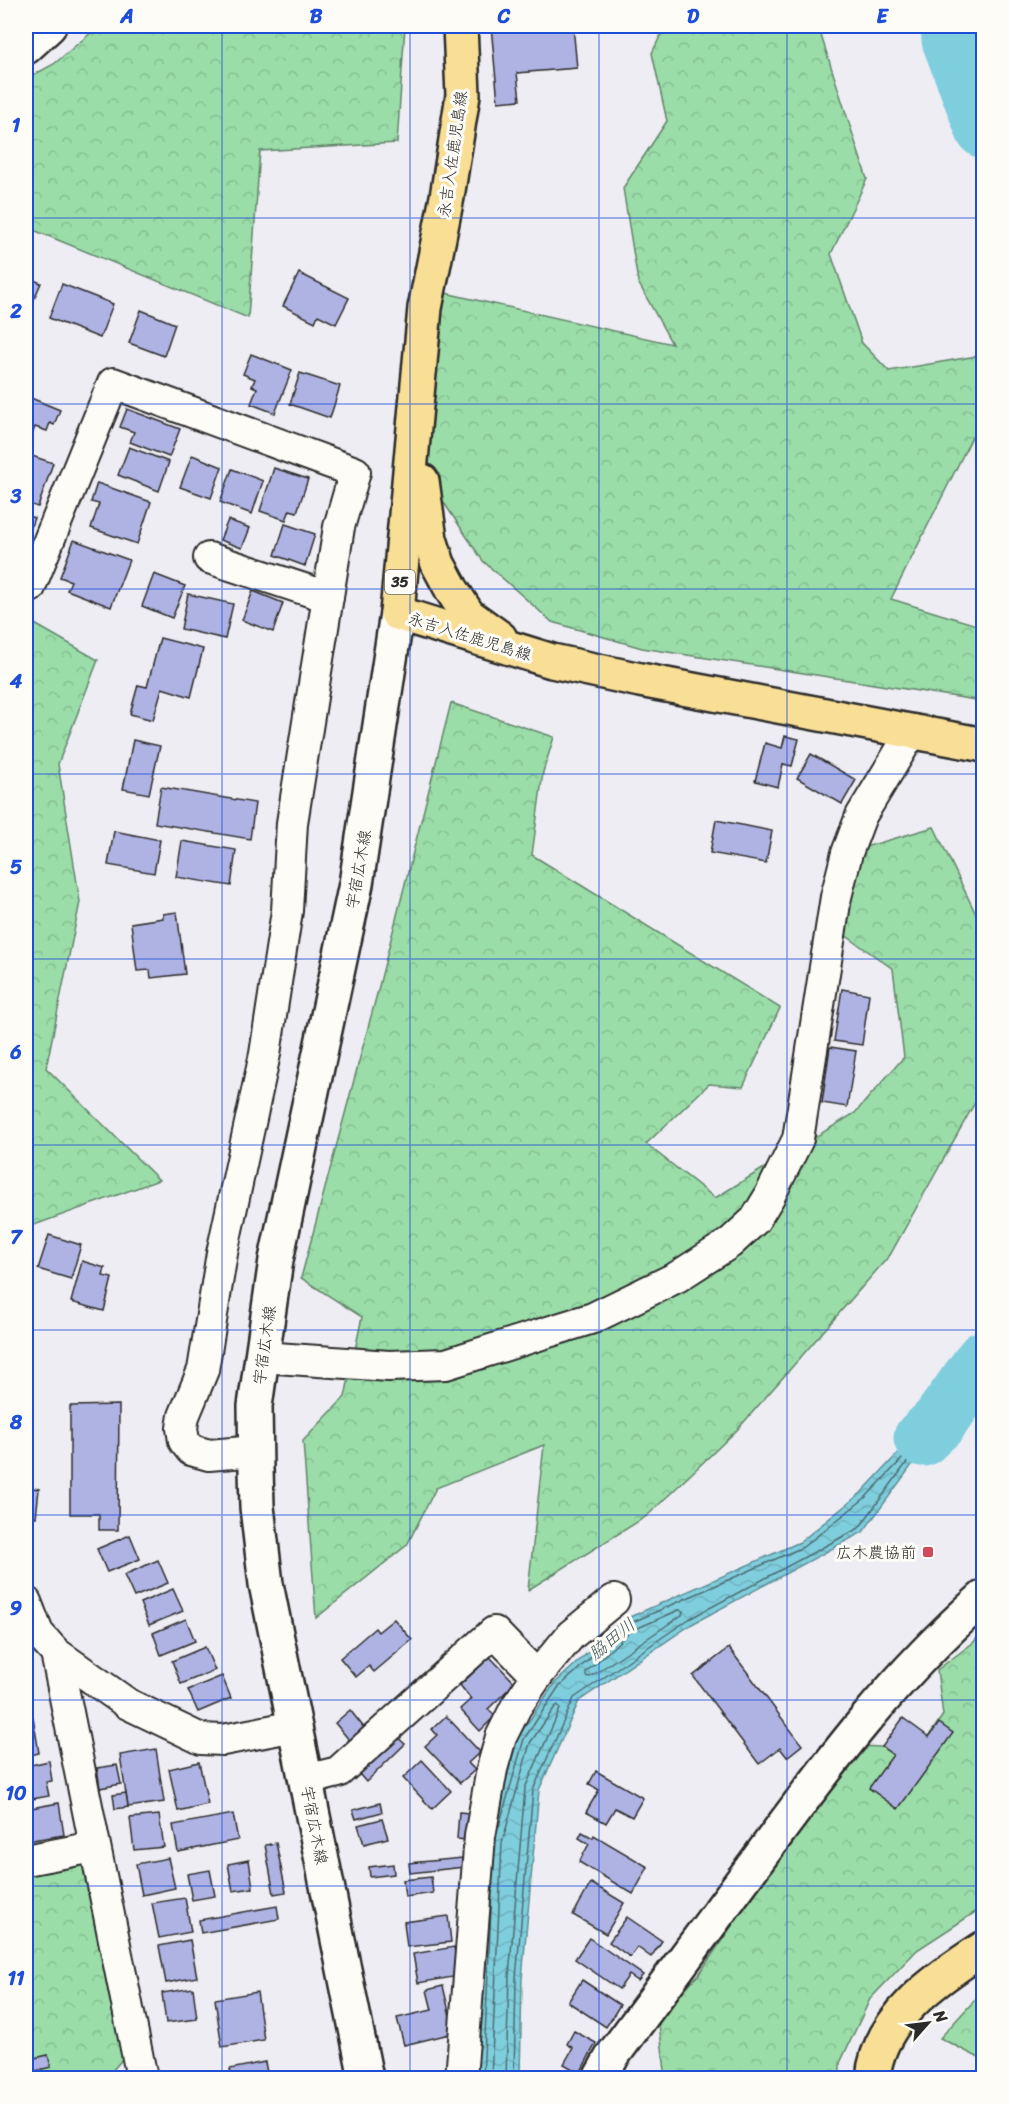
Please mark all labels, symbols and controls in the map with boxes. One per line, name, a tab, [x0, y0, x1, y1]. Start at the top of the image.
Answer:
text: A	[119, 0, 134, 34]
text: B	[310, 0, 323, 34]
text: C	[497, 0, 511, 34]
text: D	[687, 0, 700, 34]
text: E	[876, 0, 889, 34]
street label: 永吉入佐鹿児島線	[429, 89, 476, 219]
text: 1	[12, 108, 21, 143]
text: 2	[9, 294, 22, 329]
text: 3	[10, 479, 22, 514]
road number: 35	[385, 570, 415, 594]
street label: 永吉入佐鹿児島線	[404, 604, 535, 669]
text: 4	[9, 664, 23, 699]
street label: 宇宿広木線	[337, 827, 380, 911]
text: 5	[10, 850, 22, 885]
text: 6	[9, 1035, 22, 1070]
text: 7	[10, 1220, 23, 1255]
street label: 宇宿広木線	[245, 1303, 284, 1387]
text: 8	[9, 1405, 23, 1440]
place label: 広木農協前	[836, 1538, 916, 1567]
marker: 広木農協前	[921, 1545, 935, 1559]
text: 9	[10, 1591, 22, 1626]
water label: 脇田川	[581, 1610, 643, 1668]
text: 10	[5, 1776, 27, 1811]
street label: 宇宿広木線	[293, 1783, 336, 1867]
text: 11	[7, 1961, 25, 1996]
north arrow	[898, 1993, 958, 2053]
text: N	[925, 2004, 957, 2029]

